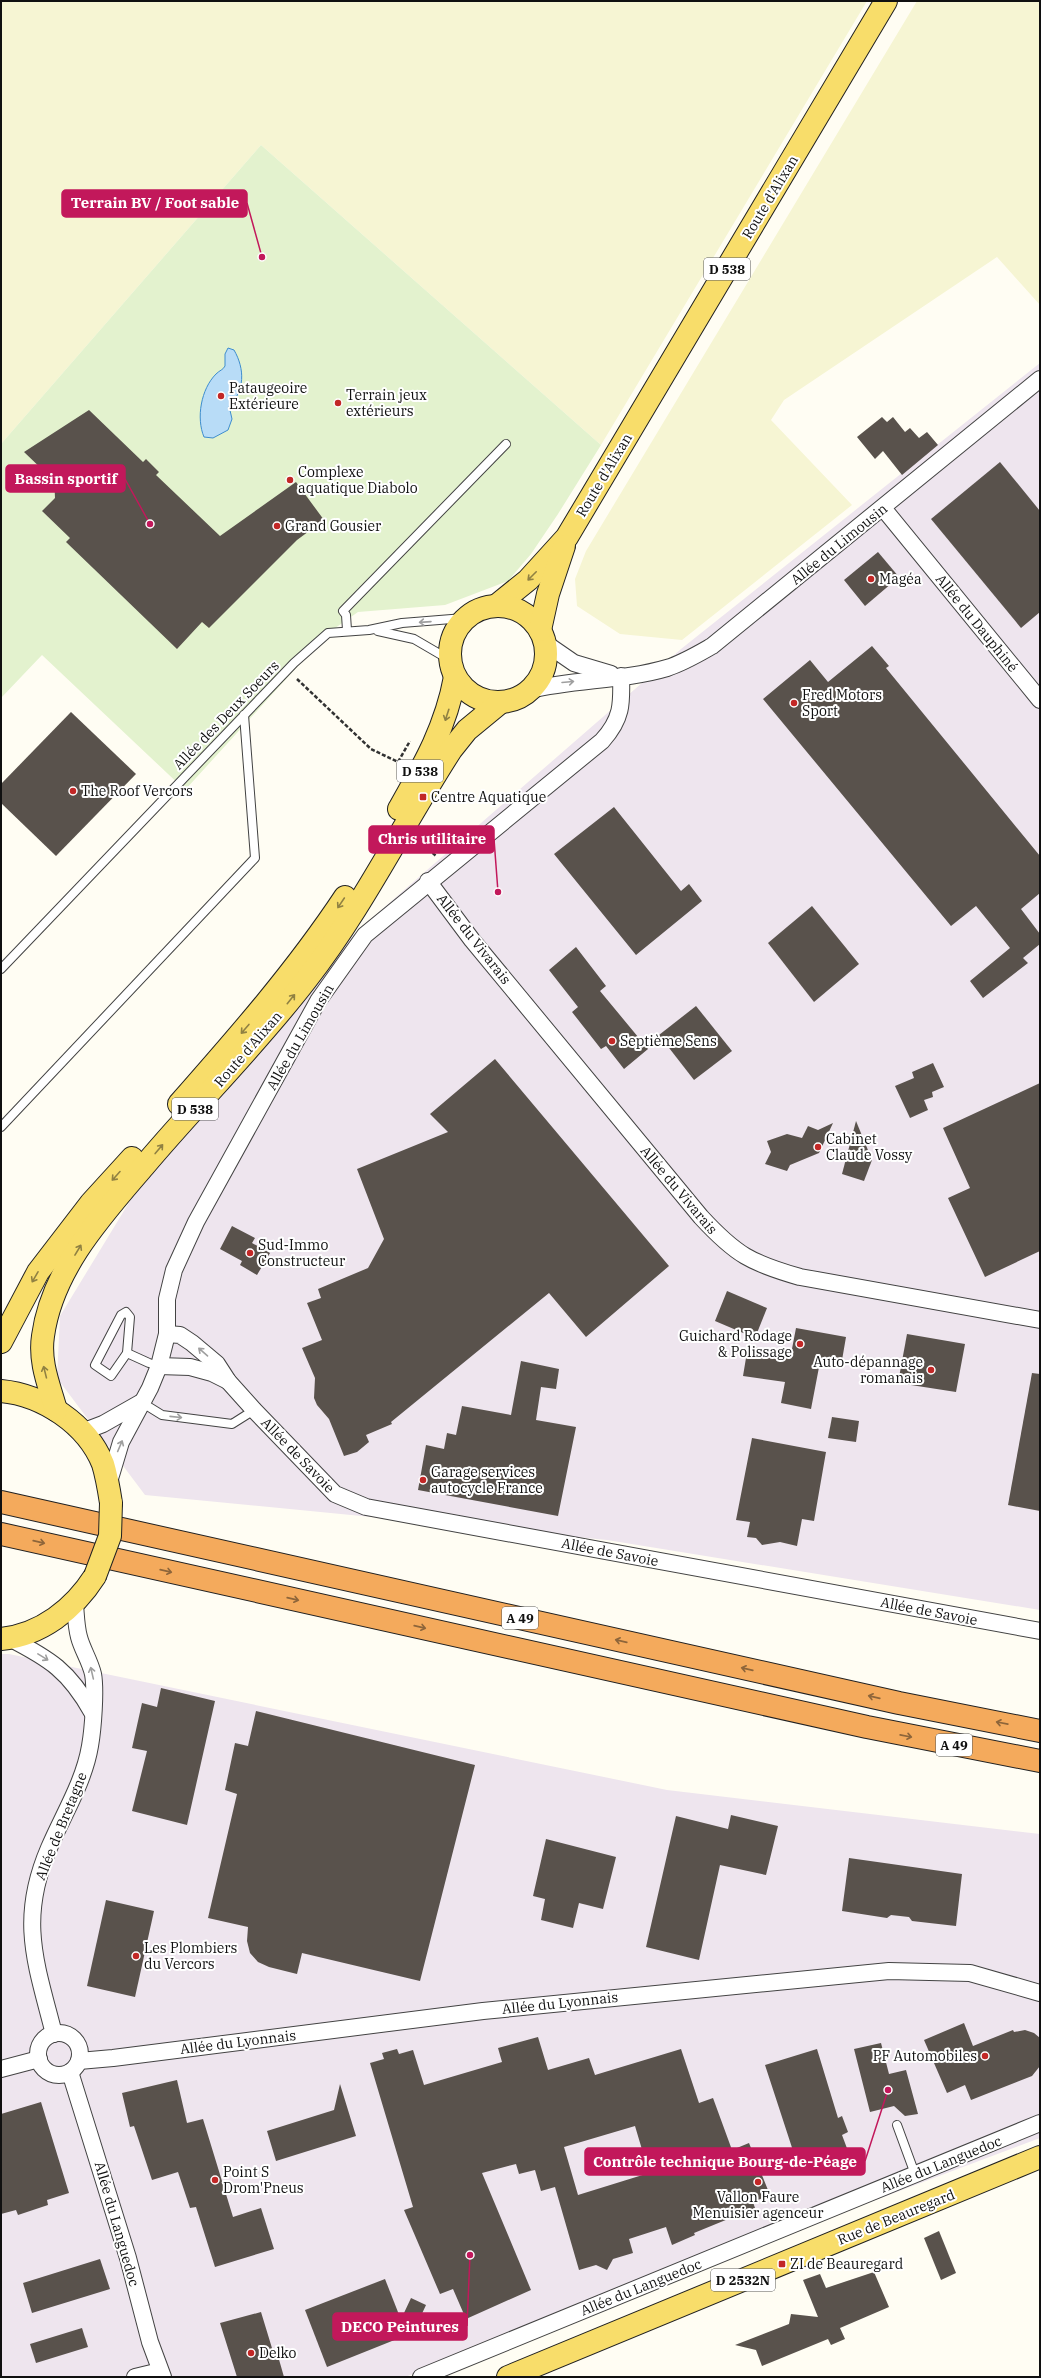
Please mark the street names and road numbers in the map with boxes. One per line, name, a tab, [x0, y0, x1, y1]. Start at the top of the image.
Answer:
street label: Route d'Alixan	[738, 152, 802, 242]
road number: D 538	[704, 258, 750, 280]
street label: Route d'Alixan	[572, 430, 636, 520]
street label: Allée du Limousin	[787, 499, 891, 589]
street label: Allée du Dauphiné	[932, 570, 1022, 676]
street label: Allée des Deux Soeurs	[169, 657, 283, 773]
road number: D 538	[397, 760, 443, 782]
street label: Allée du Vivarais	[433, 890, 515, 988]
street label: Allée du Limousin	[262, 981, 338, 1093]
street label: Route d'Alixan	[210, 1007, 286, 1091]
road number: D 538	[172, 1098, 218, 1120]
street label: Allée du Vivarais	[637, 1142, 721, 1238]
street label: Allée de Savoie	[257, 1413, 339, 1497]
street label: Allée de Savoie	[560, 1534, 660, 1570]
street label: Allée de Savoie	[879, 1593, 979, 1629]
road number: A 49	[502, 1607, 538, 1629]
road number: A 49	[936, 1734, 972, 1756]
street label: Allée de Bretagne	[31, 1769, 91, 1883]
street label: Allée du Lyonnais	[501, 1988, 619, 2018]
street label: Allée du Lyonnais	[179, 2026, 297, 2058]
street label: Allée du Languedoc	[878, 2131, 1004, 2197]
street label: Allée du Languedoc	[91, 2159, 143, 2289]
street label: Rue de Beauregard	[835, 2185, 958, 2249]
street label: Allée du Languedoc	[578, 2254, 704, 2320]
road number: D 2532N	[711, 2269, 775, 2291]

